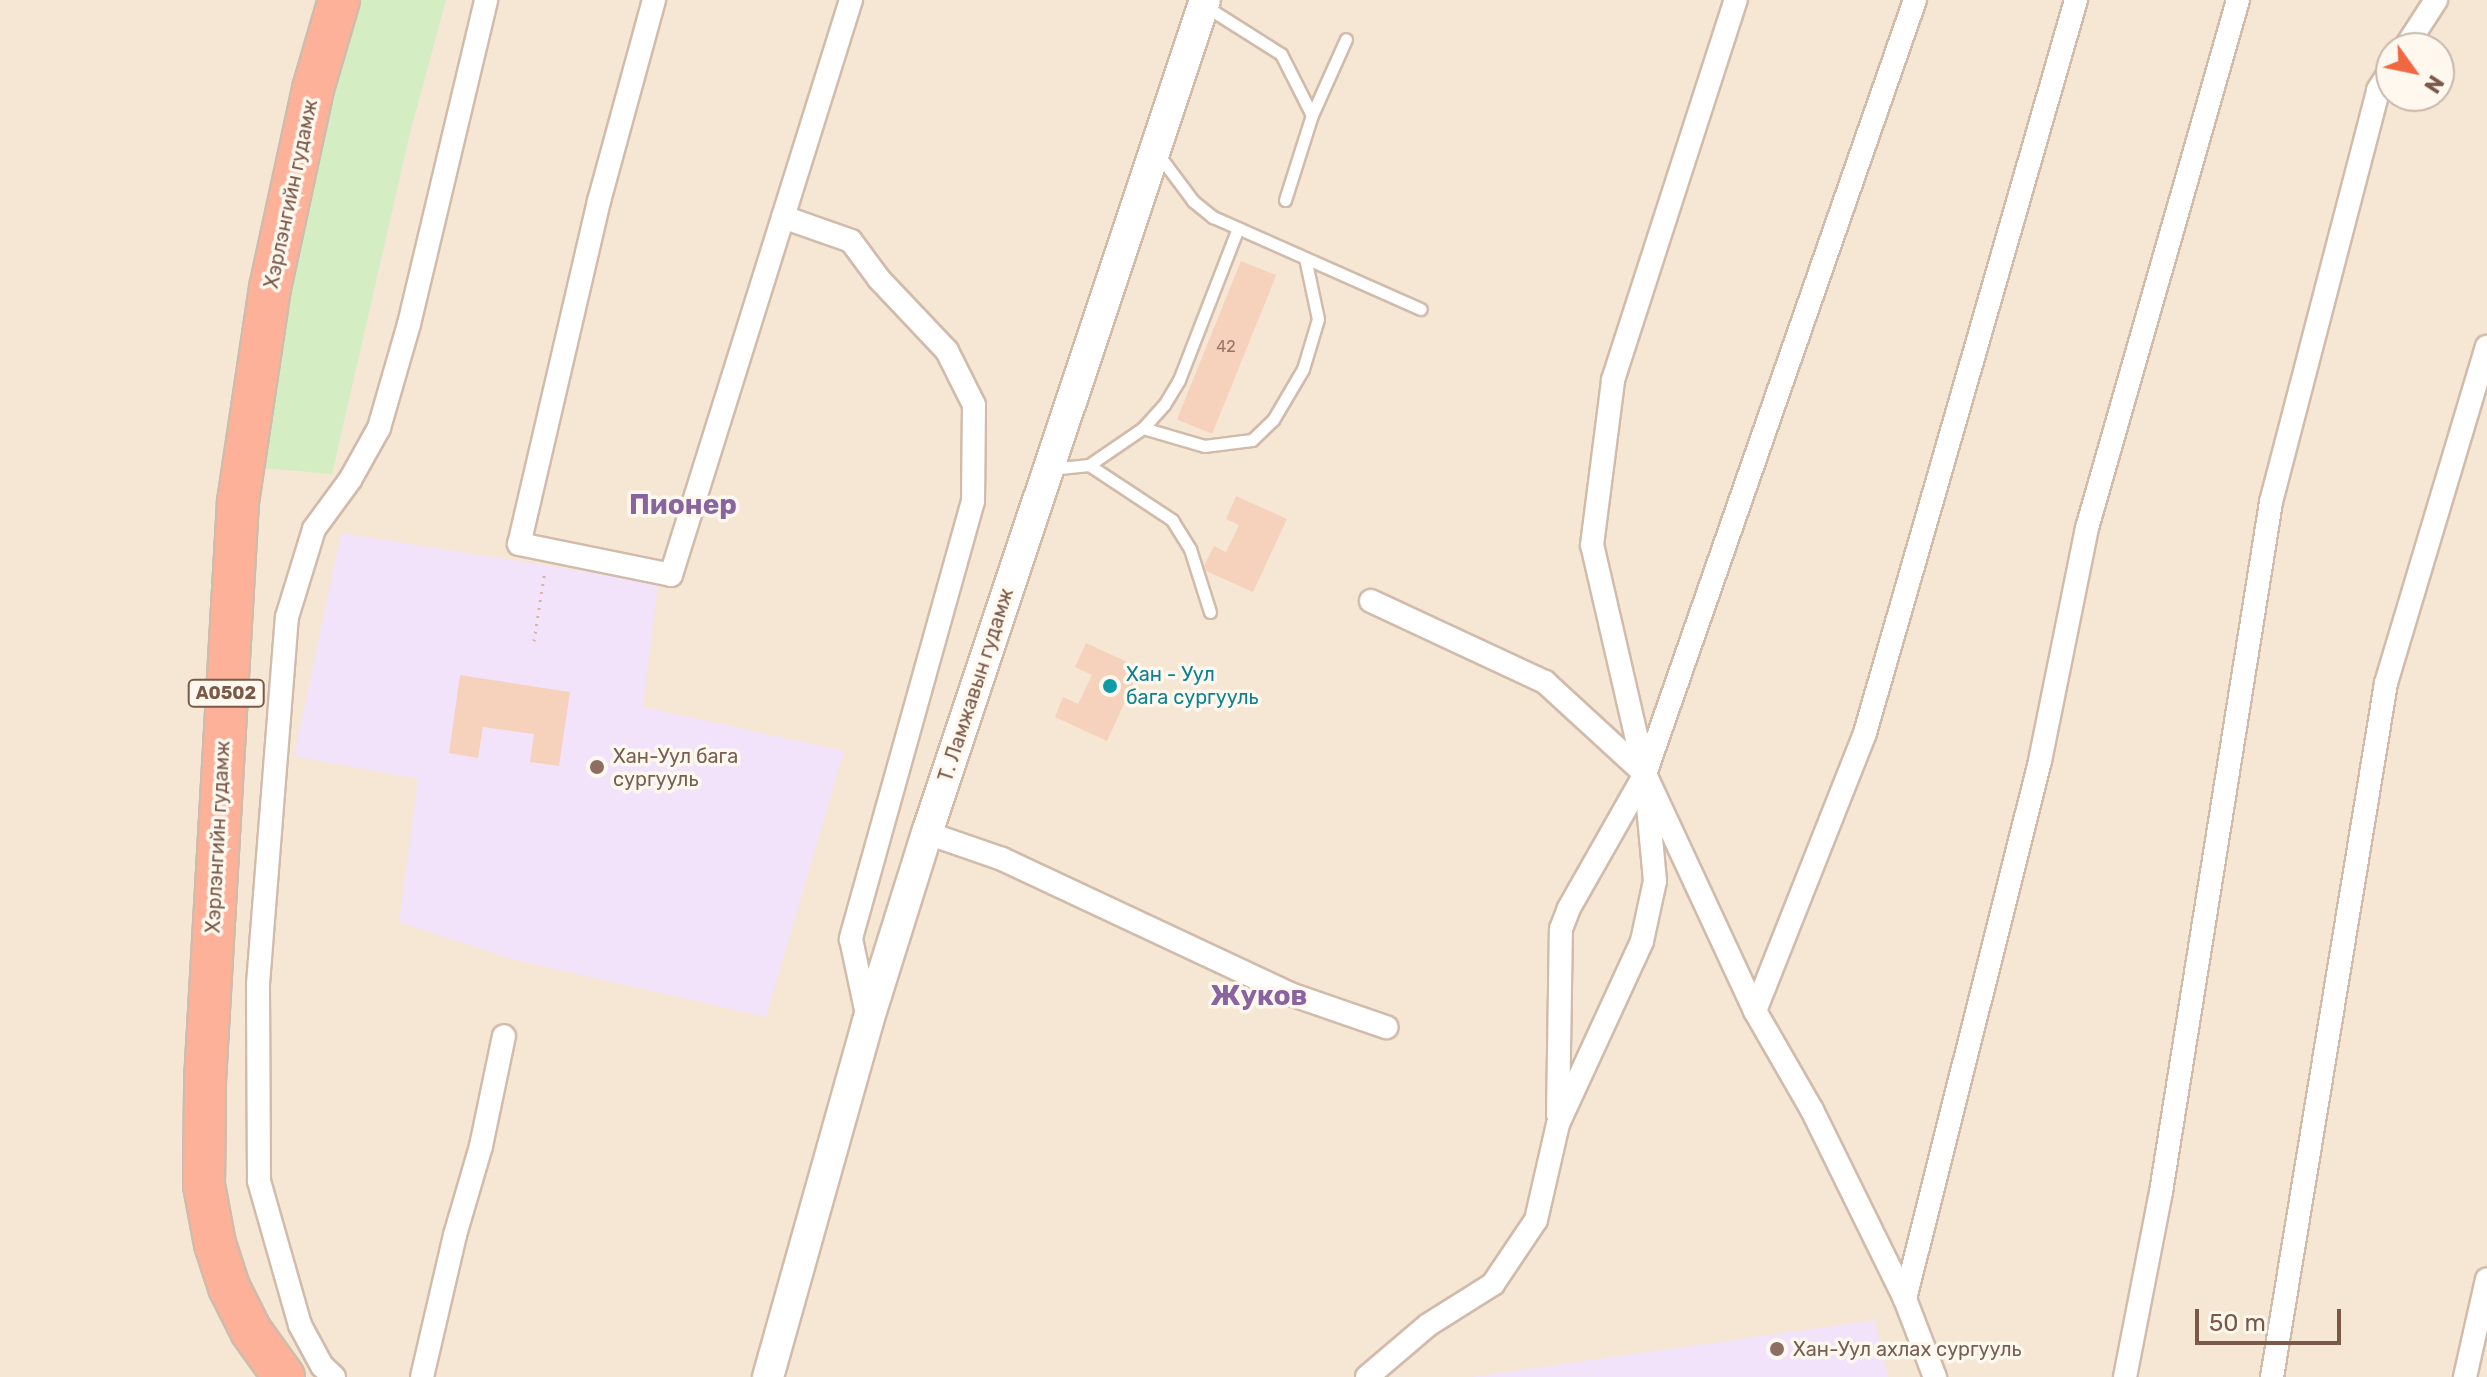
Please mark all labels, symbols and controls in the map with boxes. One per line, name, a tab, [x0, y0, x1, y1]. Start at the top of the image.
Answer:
north arrow	[2375, 32, 2455, 112]
text: N	[2418, 70, 2450, 98]
street label: Хэрлэнгийн гудамж	[259, 97, 323, 291]
house number: 42	[1216, 337, 1236, 357]
district label: Пионер	[629, 488, 737, 522]
street label: Т. Ламжавын гудамж	[933, 585, 1019, 785]
place label: Хан - Уул бага сургууль	[1126, 662, 1259, 709]
marker: Хан - Уул бага сургууль	[1101, 677, 1119, 695]
road number: A0502	[186, 679, 266, 707]
street label: Хэрлэнгийн гудамж	[201, 740, 235, 934]
place label: Хан-Уул бага сургууль	[613, 744, 738, 791]
marker: Хан-Уул бага сургууль	[588, 758, 606, 776]
district label: Жуков	[1211, 979, 1307, 1013]
scale bar	[2199, 1293, 2345, 1343]
text: 50 m	[2209, 1309, 2266, 1337]
place label: Хан-Уул ахлах сургууль	[1793, 1337, 2022, 1361]
marker: Хан-Уул ахлах сургууль	[1768, 1340, 1786, 1358]

